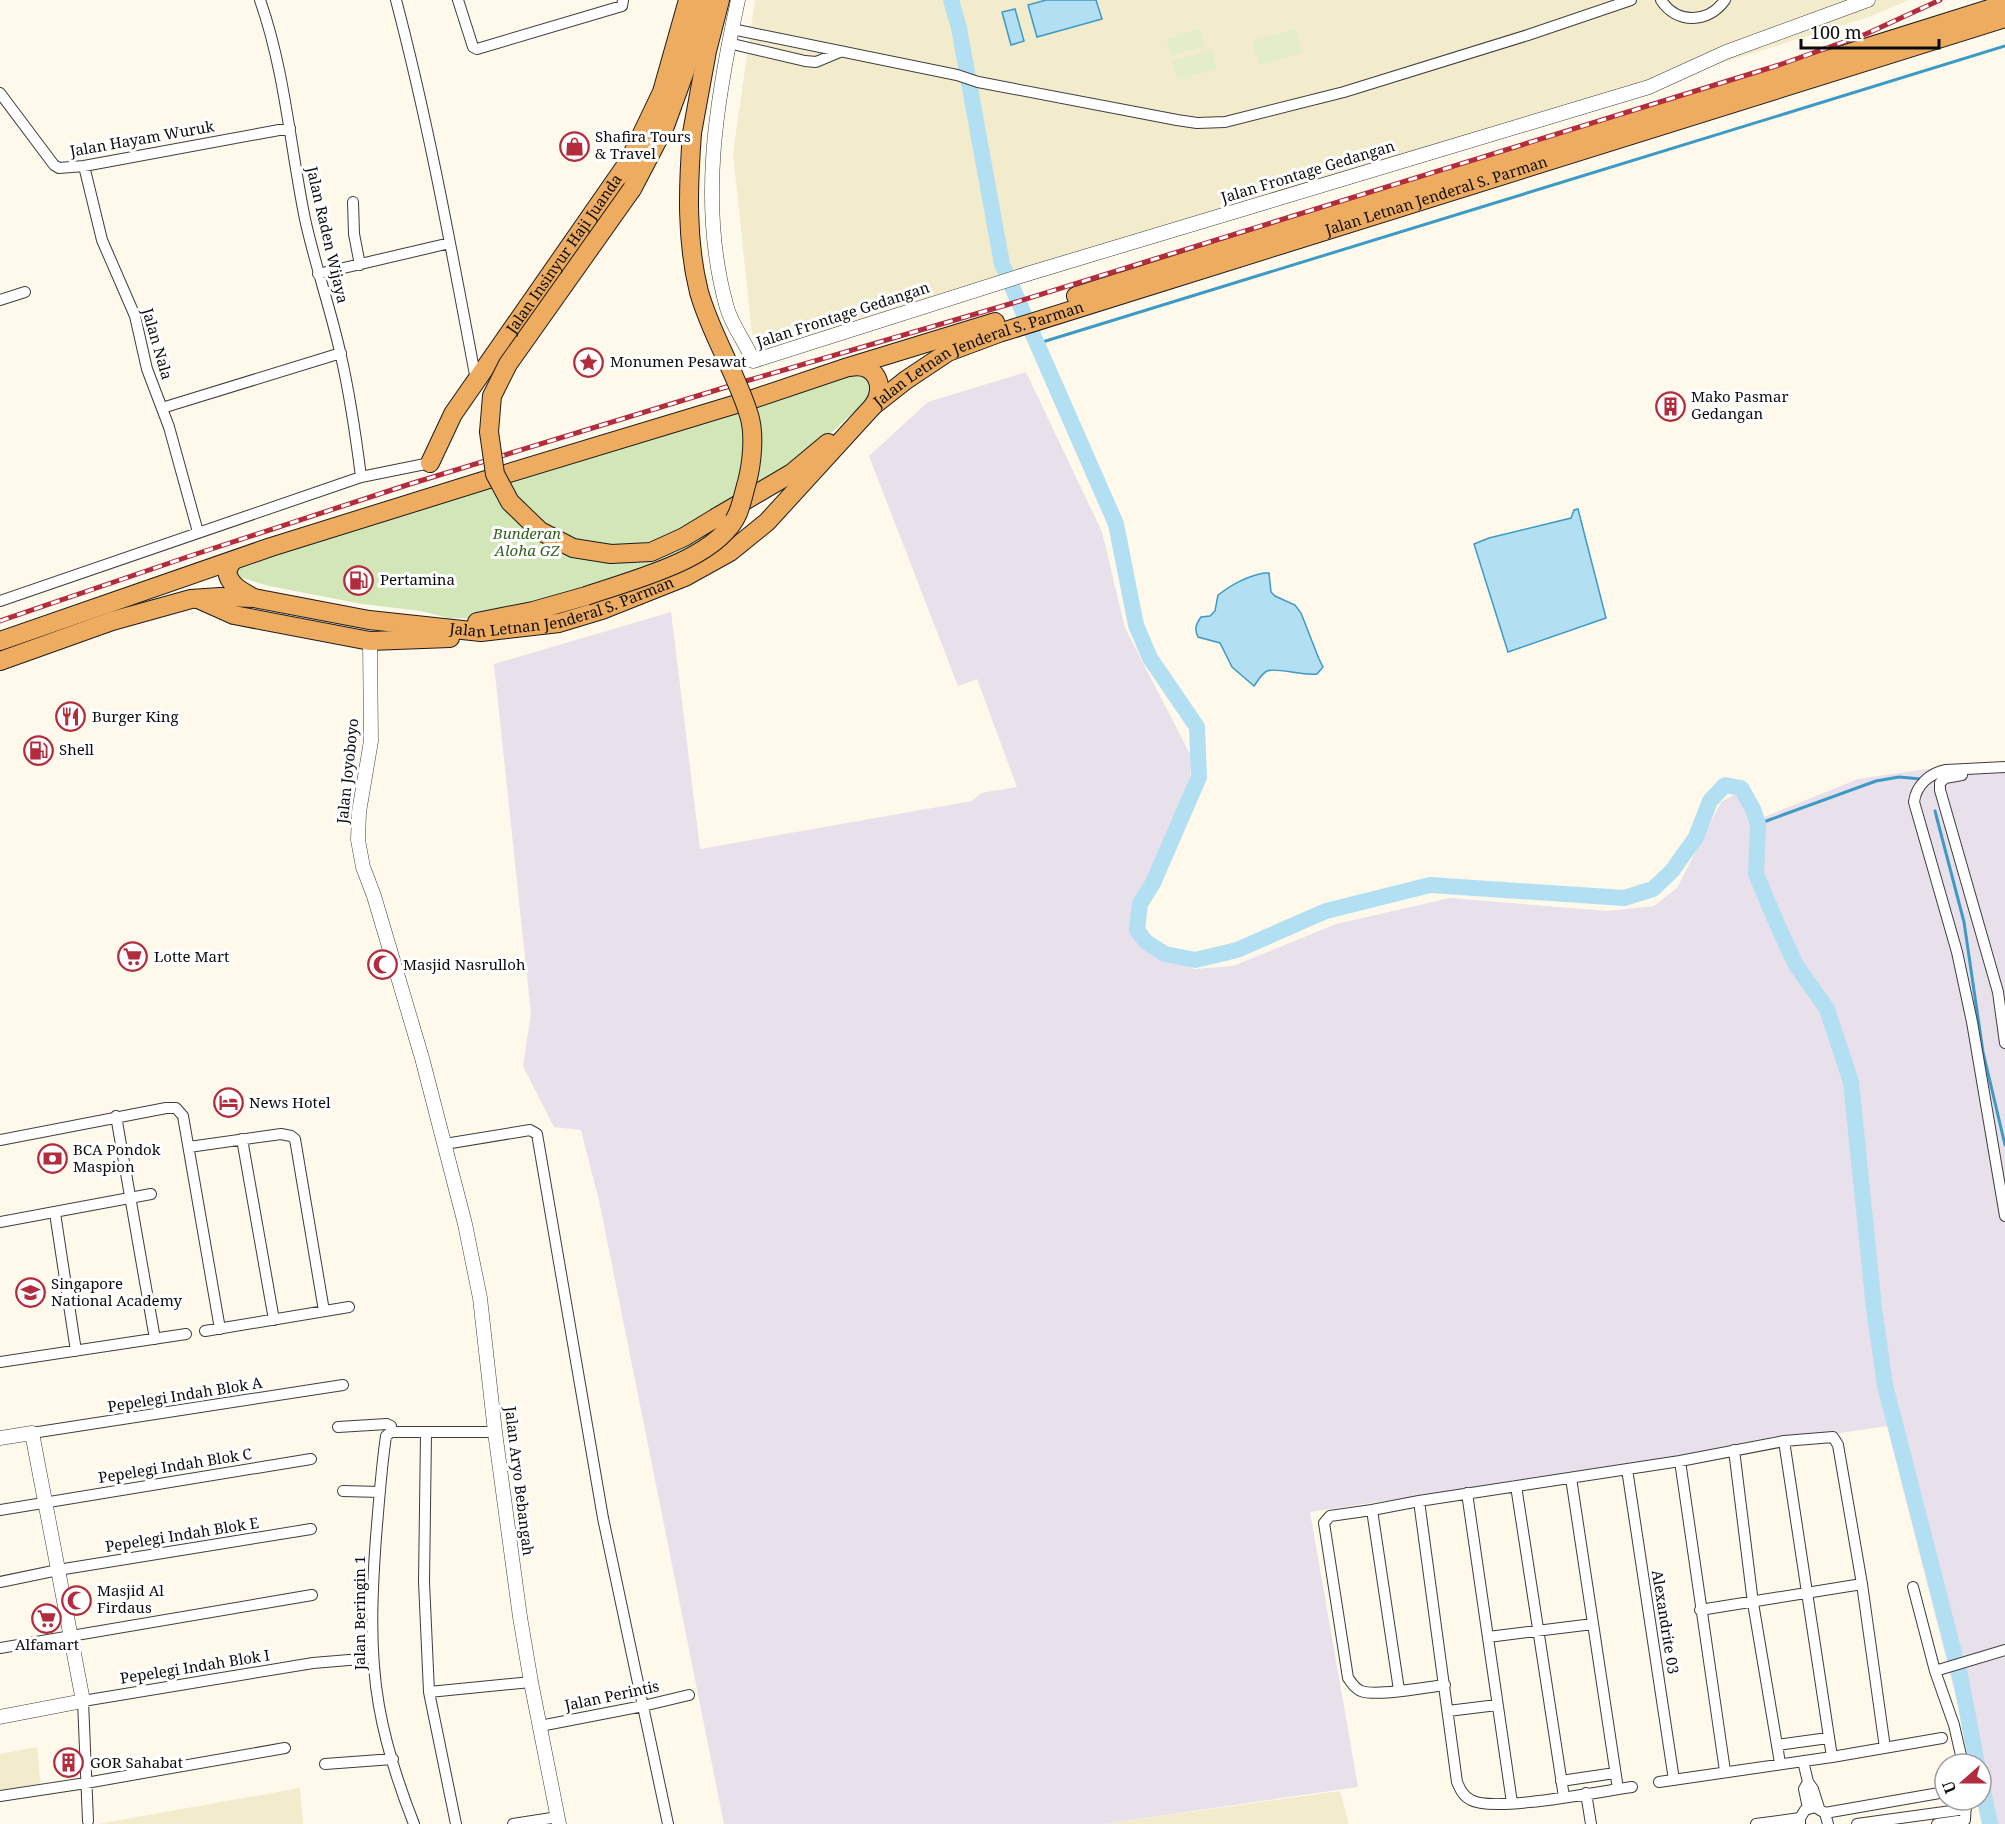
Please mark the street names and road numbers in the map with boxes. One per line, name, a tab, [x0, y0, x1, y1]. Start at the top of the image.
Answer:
street label: Jalan Hayam Wuruk	[67, 115, 216, 161]
street label: Jalan Frontage Gedangan	[1217, 135, 1397, 207]
street label: Jalan Letnan Jenderal S. Parman	[1322, 151, 1550, 240]
street label: Jalan Raden Wijaya	[302, 164, 353, 305]
street label: Jalan Insinyur Haji Juanda	[500, 170, 626, 338]
street label: Jalan Frontage Gedangan	[753, 277, 932, 352]
street label: Jalan Letnan Jenderal S. Parman	[868, 296, 1086, 412]
street label: Jalan Nala	[138, 305, 178, 382]
street label: Jalan Letnan Jenderal S. Parman	[448, 571, 677, 641]
street label: Jalan Joyoboyo	[331, 717, 362, 826]
street label: Pepelegi Indah Blok A	[106, 1372, 264, 1416]
street label: Jalan Aryo Bebangah	[501, 1404, 539, 1557]
street label: Pepelegi Indah Blok C	[97, 1443, 253, 1487]
street label: Pepelegi Indah Blok E	[104, 1512, 260, 1556]
street label: Jalan Beringin 1	[349, 1556, 369, 1671]
street label: Alexandrite 03	[1648, 1568, 1684, 1675]
street label: Pepelegi Indah Blok I	[119, 1644, 271, 1688]
street label: Jalan Perintis	[562, 1675, 661, 1715]

